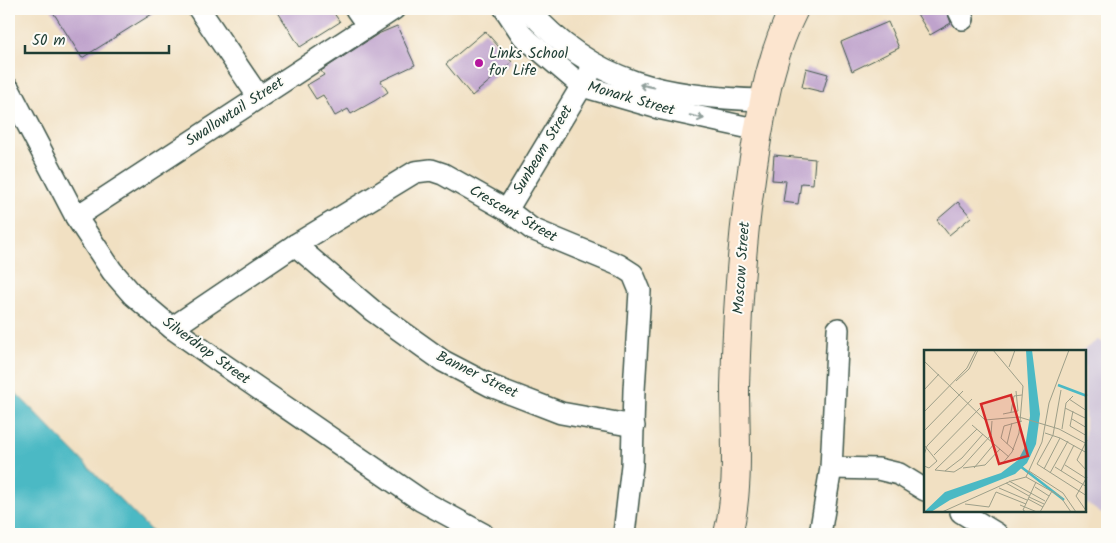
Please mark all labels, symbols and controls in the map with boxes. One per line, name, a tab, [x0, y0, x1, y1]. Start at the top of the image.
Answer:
scale bar	[25, 22, 169, 54]
text: 50 m	[32, 29, 66, 53]
place label: Links School for Life	[489, 42, 568, 83]
marker: Links School for Life	[473, 57, 485, 69]
street label: Swallowtail Street	[181, 71, 289, 153]
street label: Monark Street	[585, 75, 678, 123]
one-way arrow	[639, 80, 655, 90]
street label: Sunbeam Street	[507, 100, 579, 199]
one-way arrow	[688, 113, 704, 122]
street label: Crescent Street	[464, 179, 562, 249]
street label: Moscow Street	[727, 221, 757, 315]
street label: Silverdrop Street	[157, 311, 255, 391]
street label: Banner Street	[432, 345, 522, 405]
inset map	[924, 350, 1086, 513]

